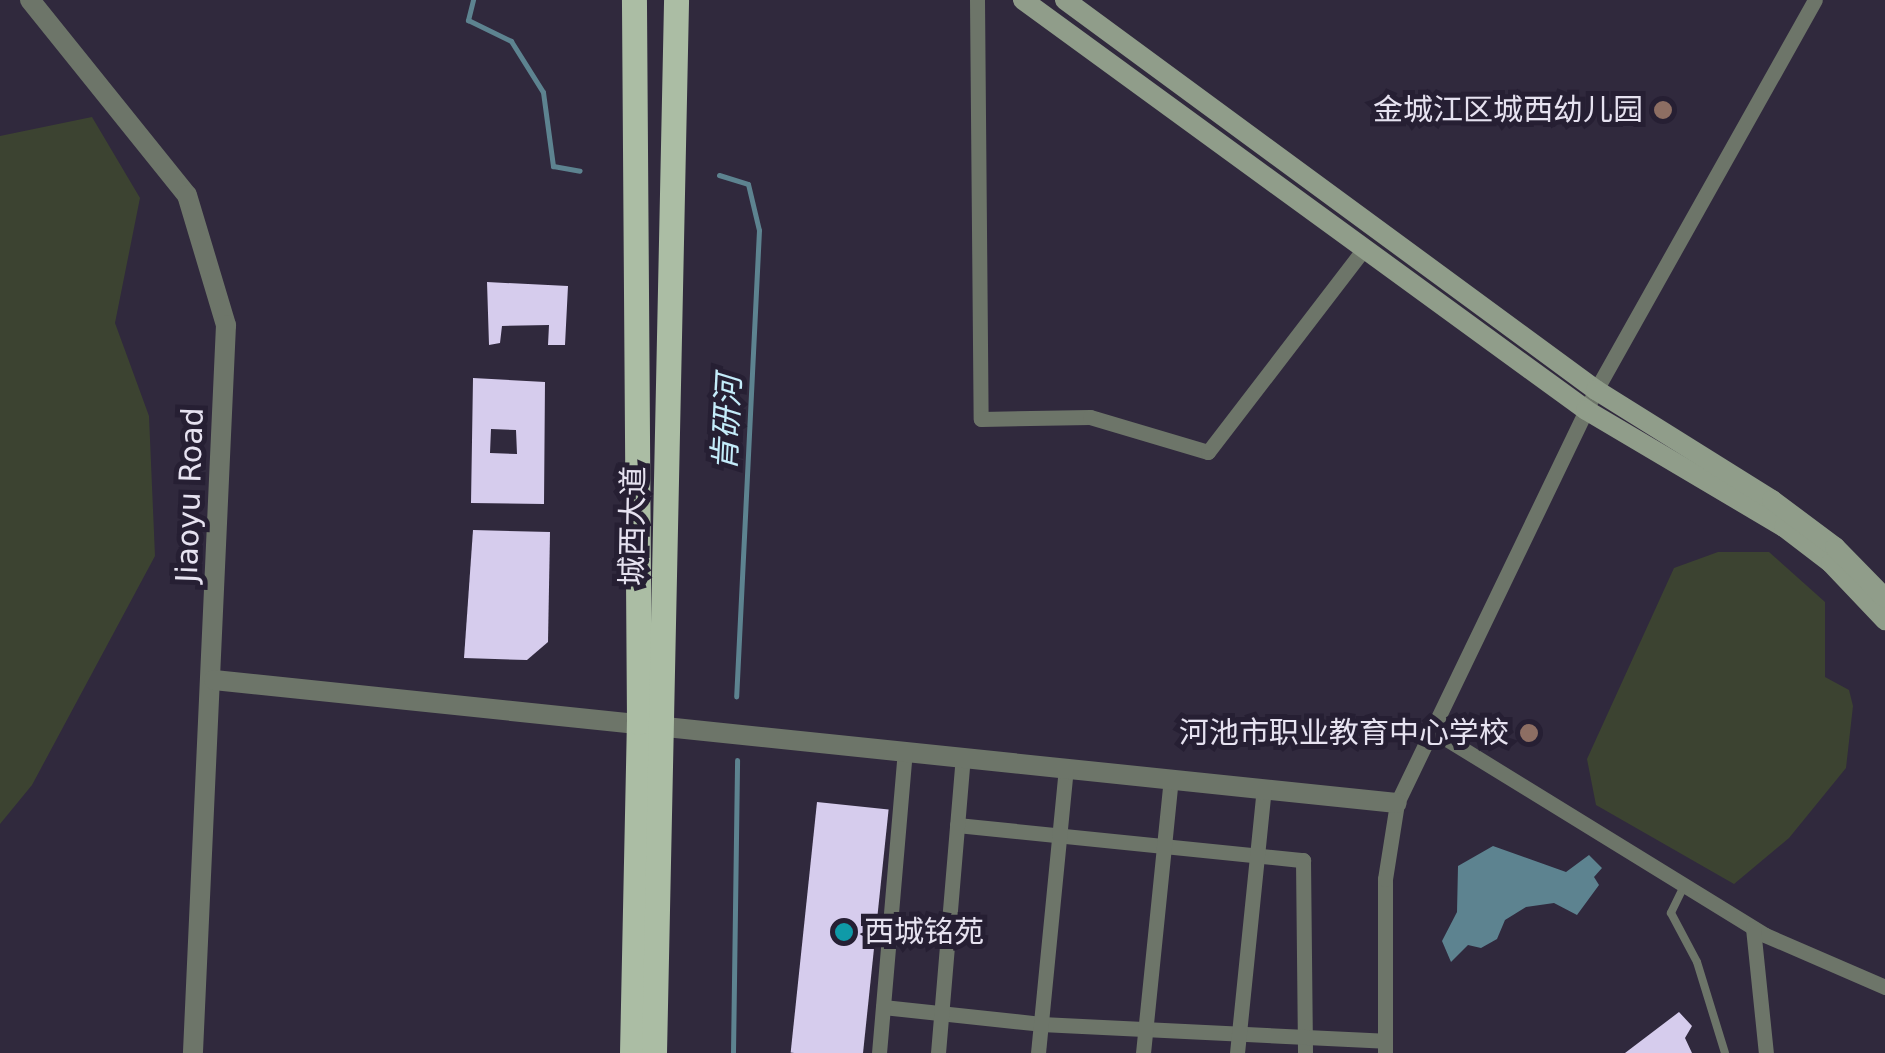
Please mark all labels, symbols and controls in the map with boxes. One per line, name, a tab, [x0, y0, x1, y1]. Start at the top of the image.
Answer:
place label: 金城江区城西幼儿园	[1373, 92, 1643, 128]
marker: 金城江区城西幼儿园	[1652, 99, 1674, 121]
water label: 肯研河	[705, 374, 749, 472]
street label: Jiaoyu Road	[169, 407, 211, 583]
street label: 城西大道	[614, 466, 652, 586]
place label: 河池市职业教育中心学校	[1179, 715, 1509, 751]
marker: 河池市职业教育中心学校	[1518, 722, 1540, 744]
place label: 西城铭苑	[864, 914, 984, 950]
marker: 西城铭苑	[833, 921, 855, 943]

